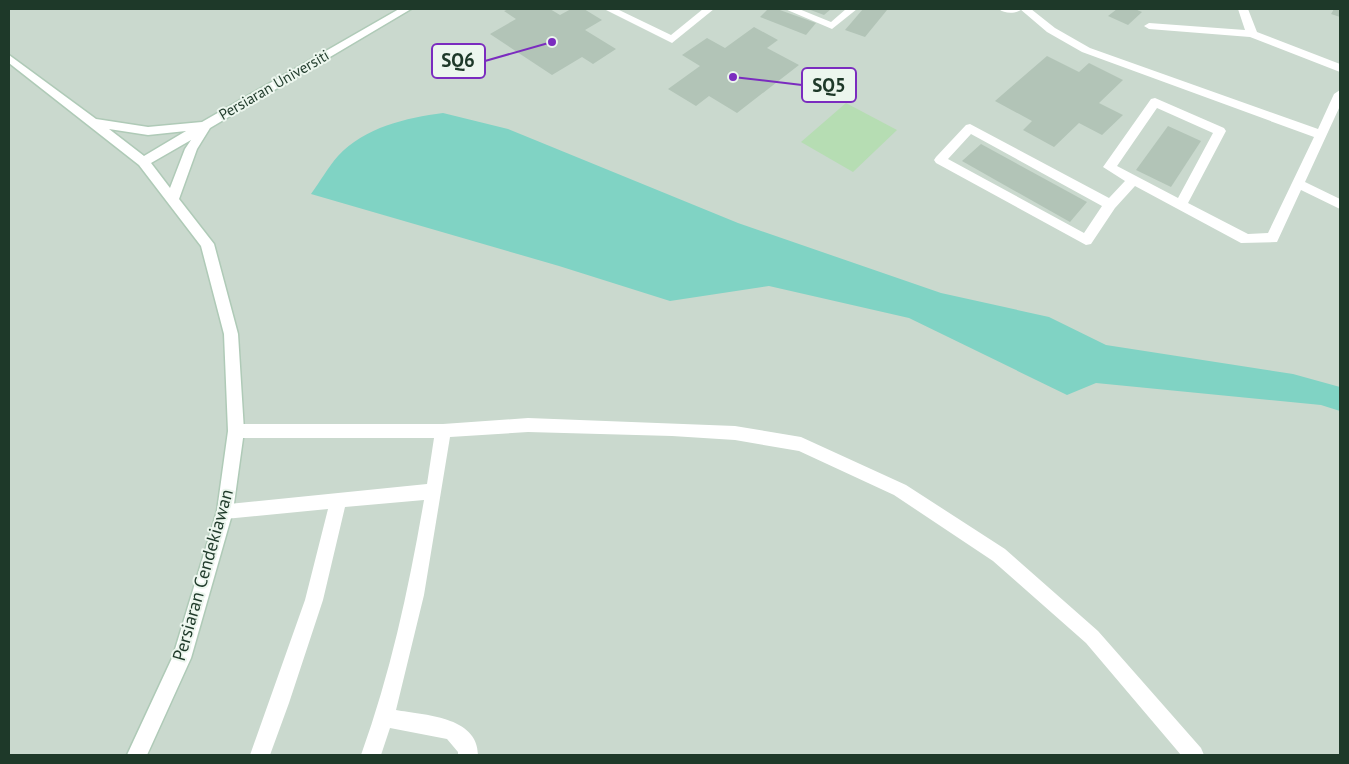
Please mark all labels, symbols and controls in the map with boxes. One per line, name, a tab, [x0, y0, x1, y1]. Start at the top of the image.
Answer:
callout: SQ6	[432, 44, 485, 78]
street label: Persiaran Universiti	[215, 45, 332, 124]
text: SQ6	[441, 48, 475, 72]
callout: SQ5	[802, 68, 856, 102]
text: SQ5	[812, 73, 846, 97]
street label: Persiaran Cendekiawan	[167, 486, 238, 663]

